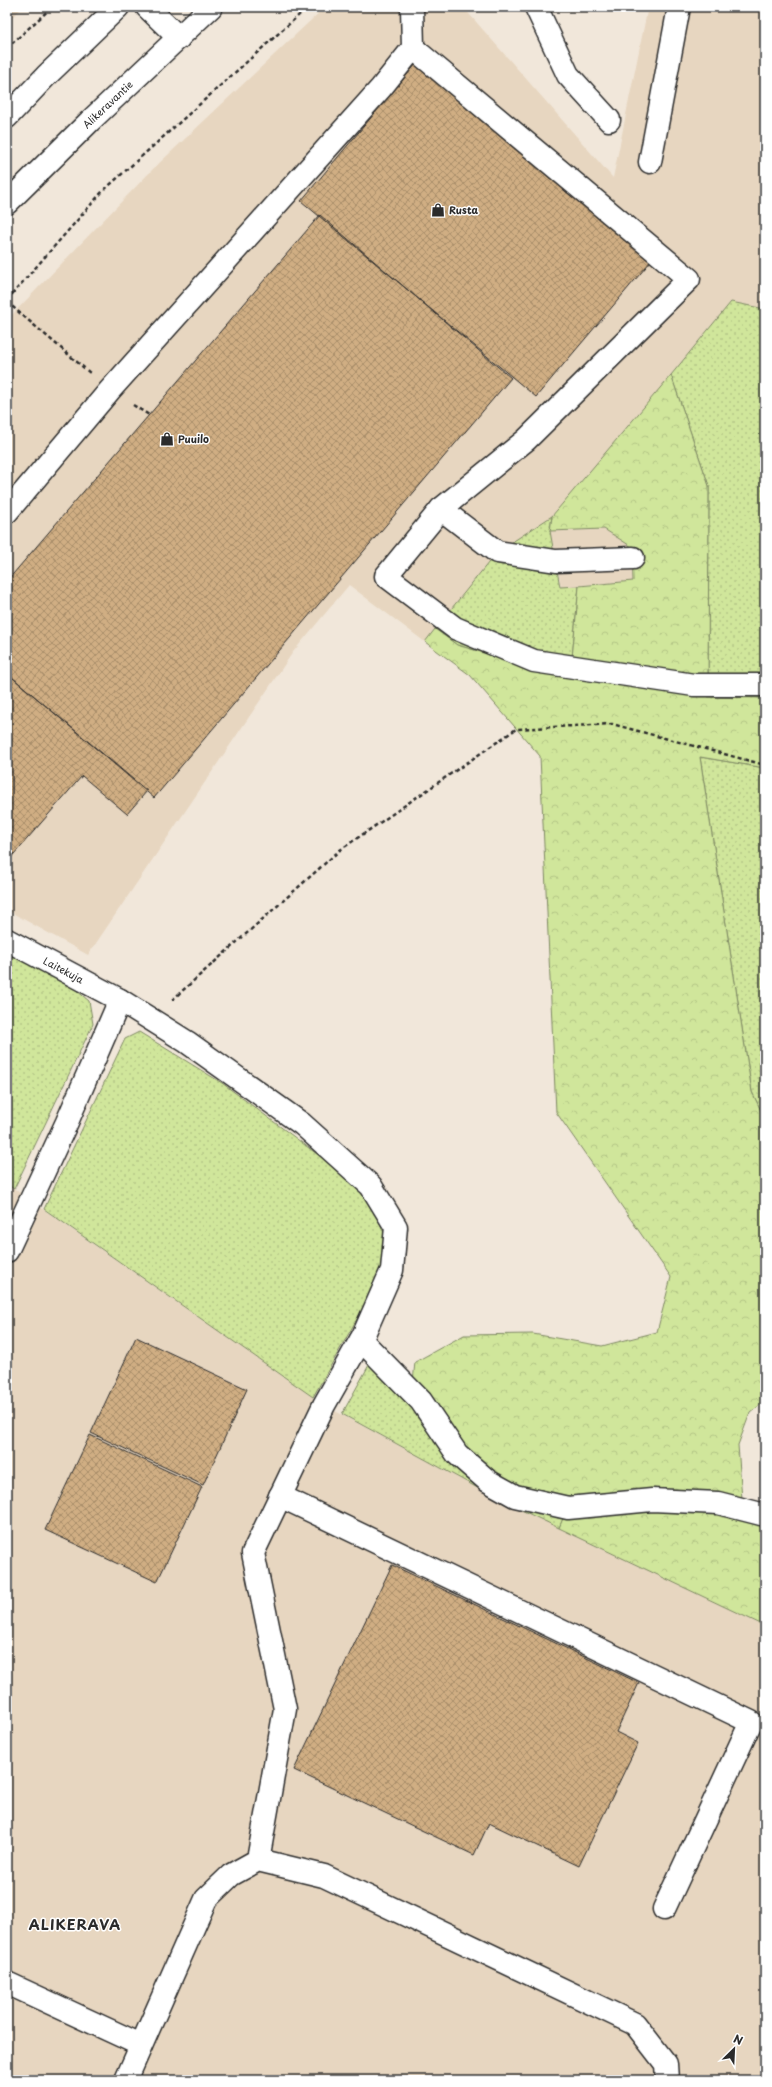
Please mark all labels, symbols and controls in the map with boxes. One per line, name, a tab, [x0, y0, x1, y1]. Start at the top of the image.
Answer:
street label: Alikeravantie	[79, 77, 136, 131]
shop icon: Rusta	[430, 202, 446, 218]
place label: Rusta	[449, 202, 479, 217]
shop icon: Puuilo	[159, 431, 175, 447]
place label: Puuilo	[178, 431, 209, 446]
street label: Laitekuja	[41, 953, 87, 987]
district label: ALIKERAVA	[29, 1914, 121, 1935]
north arrow	[714, 2029, 754, 2069]
text: N	[731, 2030, 746, 2049]

